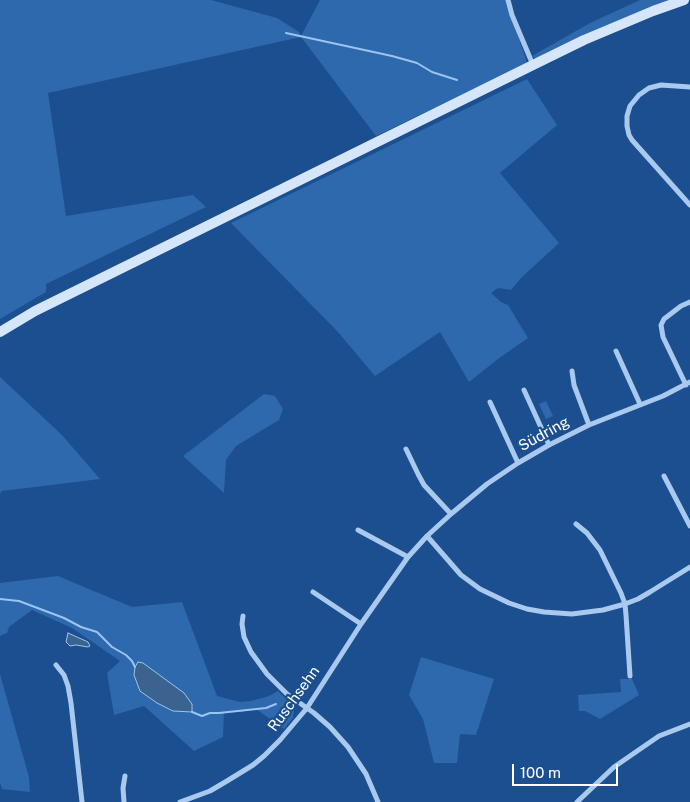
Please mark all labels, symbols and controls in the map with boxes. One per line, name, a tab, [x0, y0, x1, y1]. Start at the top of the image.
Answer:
street label: Südring	[515, 413, 573, 455]
street label: Ruschsehn	[264, 663, 324, 735]
scale bar	[515, 754, 621, 786]
text: 100 m	[520, 764, 561, 781]

